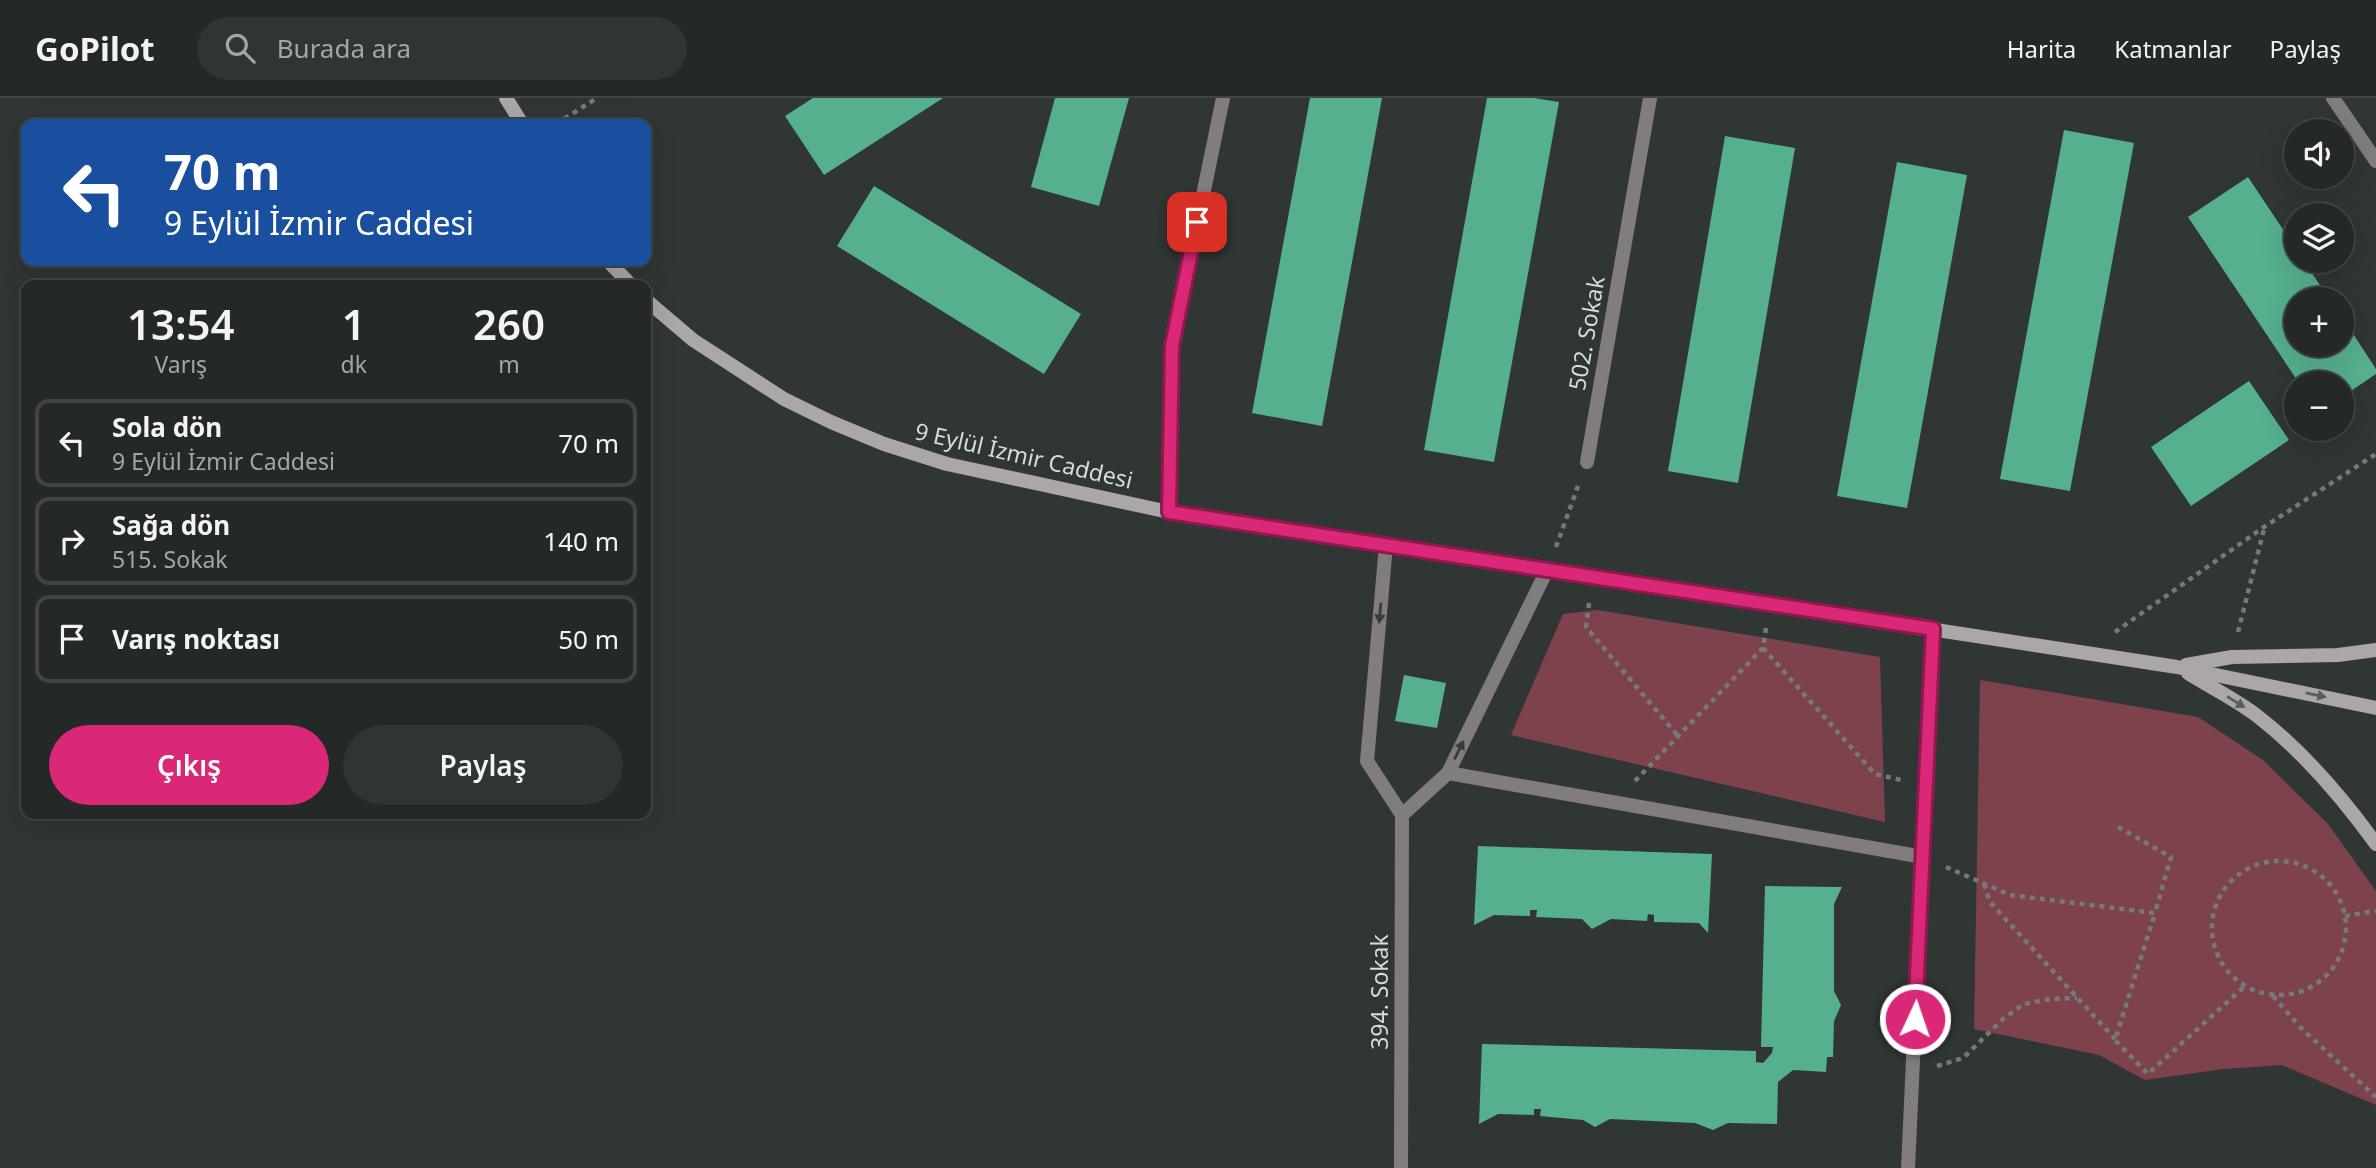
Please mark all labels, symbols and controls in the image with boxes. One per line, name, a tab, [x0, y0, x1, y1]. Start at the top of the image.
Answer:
search box	[197, 17, 687, 80]
text: GoPilot	[35, 26, 155, 71]
icon: search	[221, 29, 259, 67]
text: Burada ara	[277, 30, 411, 66]
text: Harita	[2007, 32, 2076, 65]
text: Katmanlar	[2114, 32, 2232, 65]
text: Paylaş	[2270, 32, 2341, 65]
map controls	[2284, 119, 2354, 441]
button: sound	[2284, 119, 2354, 189]
text: 70 m	[164, 138, 281, 204]
icon: left	[49, 147, 140, 238]
pin	[1167, 192, 1227, 252]
text: 9 Eylül İzmir Caddesi	[164, 201, 474, 244]
icon: arrive	[1178, 203, 1216, 241]
button: layers	[2284, 203, 2354, 273]
street label: 502. Sokak	[1560, 273, 1612, 393]
button: +	[2284, 287, 2354, 357]
text: 13:54	[127, 295, 235, 352]
text: 1	[342, 295, 366, 352]
text: 260	[473, 295, 545, 352]
text: Varış	[154, 348, 207, 380]
text: dk	[341, 348, 367, 380]
text: m	[498, 348, 520, 380]
button: −	[2284, 371, 2354, 441]
text: Sola dön	[112, 409, 222, 445]
street label: 9 Eylül İzmir Caddesi	[912, 414, 1136, 496]
icon: left	[53, 424, 91, 462]
text: 70 m	[558, 425, 619, 461]
text: 9 Eylül İzmir Caddesi	[112, 445, 335, 477]
text: Sağa dön	[112, 507, 230, 543]
icon: right	[53, 522, 91, 560]
text: 140 m	[543, 523, 619, 559]
text: 515. Sokak	[112, 543, 228, 575]
one-way arrow	[1374, 602, 1385, 624]
icon: arrive	[53, 620, 91, 658]
text: Varış noktası	[112, 621, 280, 657]
text: 50 m	[558, 621, 619, 657]
one-way arrow	[2305, 690, 2327, 701]
one-way arrow	[2226, 696, 2245, 709]
button: Çıkış	[49, 725, 329, 805]
button: Paylaş	[343, 725, 623, 805]
one-way arrow	[1453, 740, 1465, 760]
street label: 394. Sokak	[1363, 933, 1395, 1050]
position arrow	[1878, 982, 1952, 1056]

